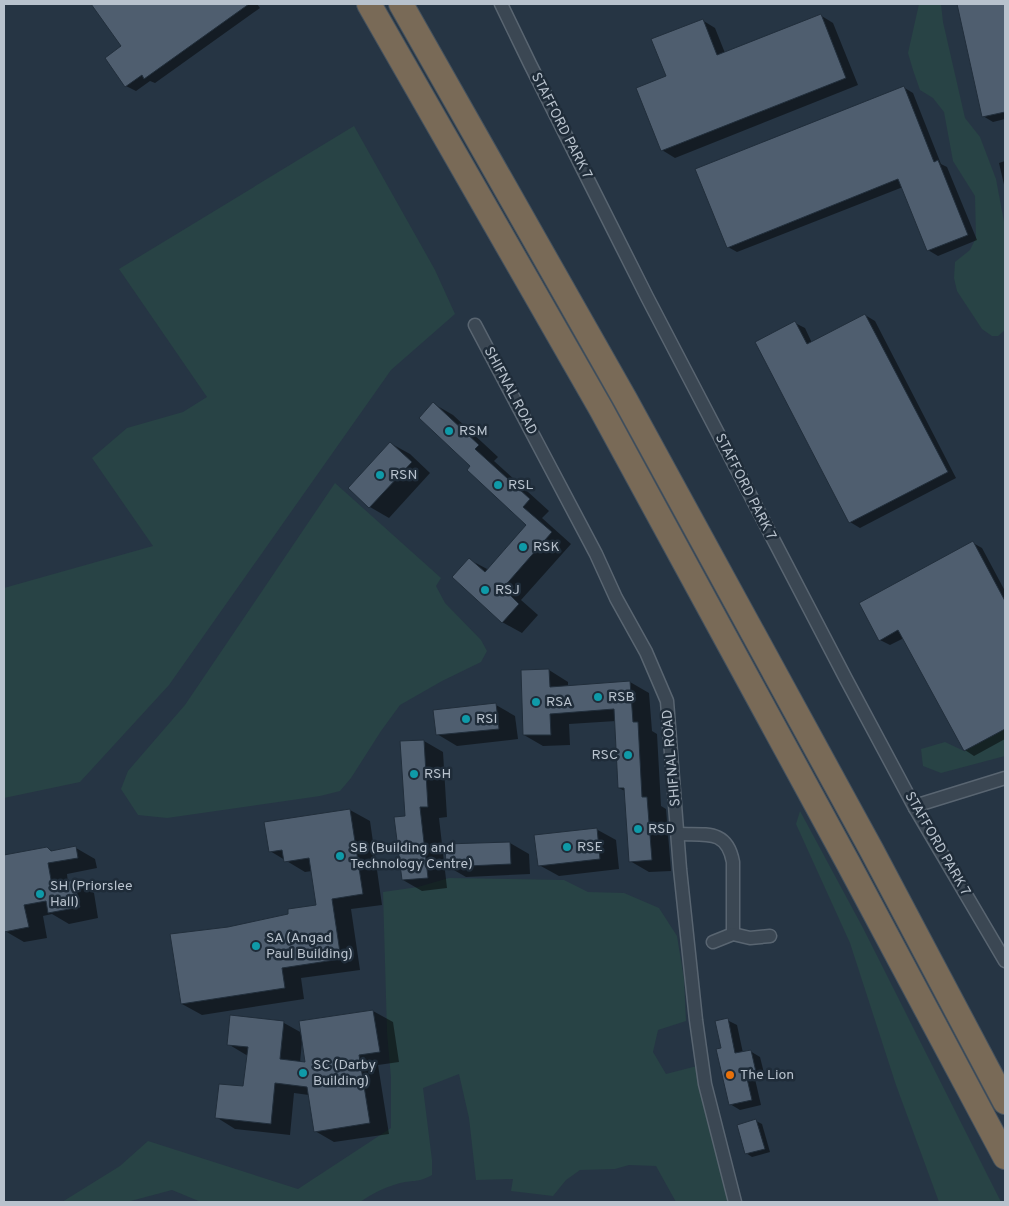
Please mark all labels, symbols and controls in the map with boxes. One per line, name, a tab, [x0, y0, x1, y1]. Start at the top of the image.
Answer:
street label: STAFFORD PARK 7	[527, 70, 595, 182]
street label: SHIFNAL ROAD	[480, 344, 540, 438]
place label: RSM	[459, 423, 488, 440]
marker: RSM	[443, 425, 455, 437]
street label: STAFFORD PARK 7	[711, 431, 779, 543]
place label: RSN	[390, 467, 417, 484]
marker: RSN	[374, 469, 386, 481]
place label: RSL	[508, 477, 533, 494]
marker: RSL	[492, 479, 504, 491]
place label: RSK	[533, 539, 560, 556]
marker: RSK	[517, 541, 529, 553]
place label: RSJ	[495, 582, 520, 599]
marker: RSJ	[479, 584, 491, 596]
place label: RSB	[608, 689, 635, 706]
marker: RSB	[592, 691, 604, 703]
place label: RSA	[546, 694, 573, 711]
marker: RSA	[530, 696, 542, 708]
street label: SHIFNAL ROAD	[659, 709, 685, 807]
place label: RSI	[476, 711, 497, 728]
marker: RSI	[460, 713, 472, 725]
place label: RSC	[591, 747, 618, 764]
marker: RSC	[622, 749, 634, 761]
place label: RSH	[424, 766, 451, 783]
marker: RSH	[408, 768, 420, 780]
street label: STAFFORD PARK 7	[900, 789, 974, 899]
place label: RSD	[648, 821, 675, 838]
marker: RSD	[632, 823, 644, 835]
place label: RSE	[577, 839, 603, 856]
place label: SB (Building and Technology Centre)	[350, 840, 473, 873]
marker: RSE	[561, 841, 573, 853]
marker: SB (Building and Technology Centre)	[334, 850, 346, 862]
place label: SH (Priorslee Hall)	[50, 878, 133, 911]
marker: SH (Priorslee Hall)	[34, 888, 46, 900]
place label: SA (Angad Paul Building)	[266, 930, 353, 963]
marker: SA (Angad Paul Building)	[250, 940, 262, 952]
place label: SC (Darby Building)	[313, 1057, 376, 1090]
marker: SC (Darby Building)	[297, 1067, 309, 1079]
place label: The Lion	[740, 1067, 794, 1084]
marker: The Lion	[724, 1069, 736, 1081]

